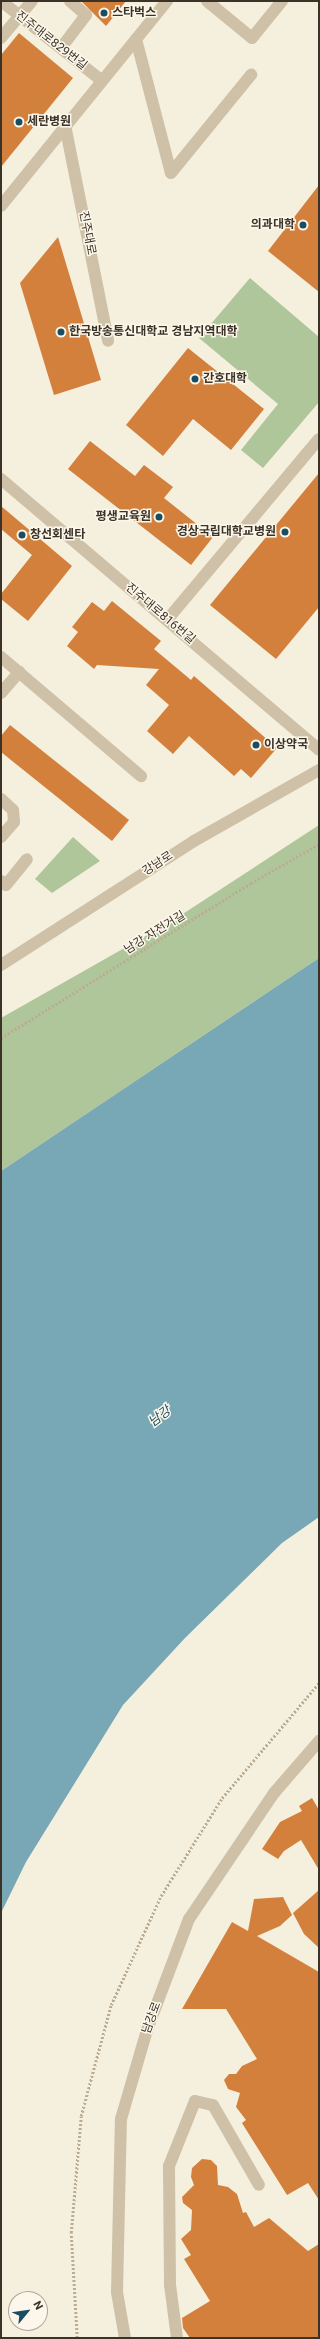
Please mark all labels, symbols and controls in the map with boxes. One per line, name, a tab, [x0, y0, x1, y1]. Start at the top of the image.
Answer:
place label: 스타벅스	[112, 6, 156, 20]
marker: 스타벅스	[99, 8, 109, 18]
street label: 진주대로829번길	[12, 9, 90, 73]
place label: 세란병원	[27, 115, 71, 129]
marker: 세란병원	[14, 117, 24, 127]
street label: 진주대로	[76, 210, 98, 256]
place label: 의과대학	[251, 218, 295, 232]
marker: 의과대학	[298, 220, 308, 230]
place label: 한국방송통신대학교 경남지역대학	[69, 325, 238, 339]
marker: 한국방송통신대학교 경남지역대학	[56, 327, 66, 337]
place label: 간호대학	[203, 372, 247, 386]
marker: 간호대학	[190, 374, 200, 384]
place label: 평생교육원	[96, 510, 151, 524]
marker: 평생교육원	[154, 512, 164, 522]
place label: 경상국립대학교병원	[177, 525, 276, 539]
marker: 경상국립대학교병원	[279, 526, 291, 538]
place label: 창선회센타	[30, 528, 85, 542]
marker: 창선회센타	[17, 530, 27, 540]
street label: 진주대로816번길	[122, 581, 198, 647]
place label: 이상약국	[264, 738, 308, 752]
marker: 이상약국	[251, 740, 261, 750]
street label: 강남로	[140, 849, 176, 879]
street label: 남강 자전거길	[122, 909, 188, 957]
water label: 남강	[146, 1404, 174, 1430]
street label: 남강로	[140, 2000, 164, 2036]
north arrow	[8, 2291, 48, 2331]
text: N	[30, 2299, 46, 2312]

